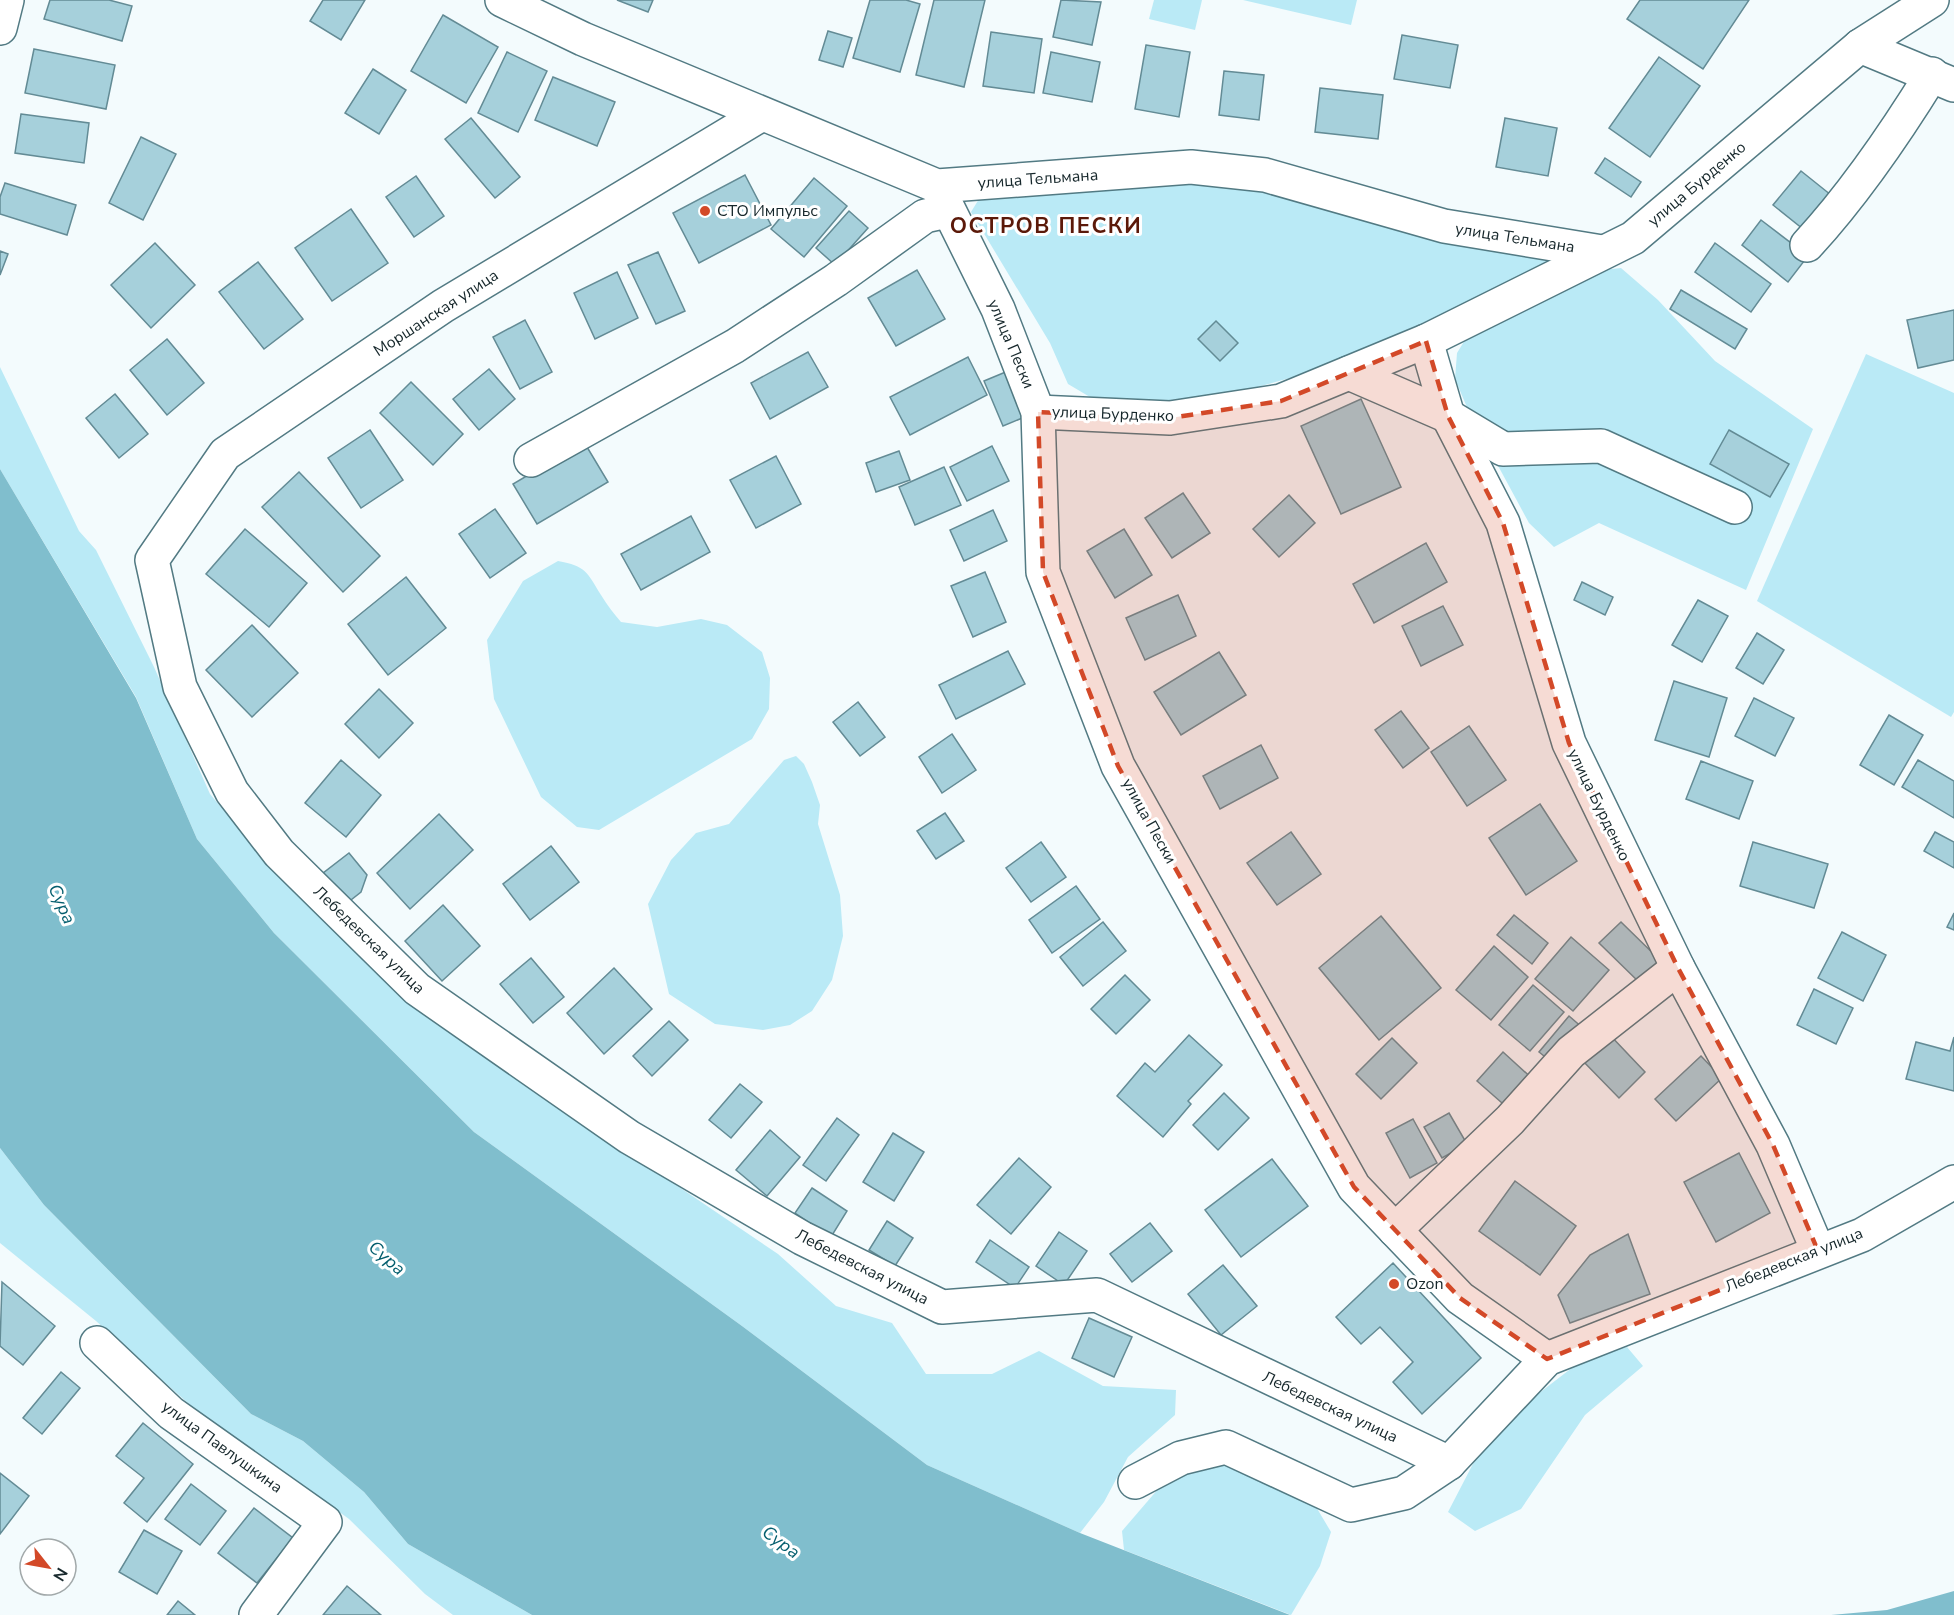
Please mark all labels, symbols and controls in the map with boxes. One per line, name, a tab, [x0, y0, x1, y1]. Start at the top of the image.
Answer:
street label: улица Бурденко	[1643, 136, 1751, 232]
street label: улица Тельмана	[977, 164, 1099, 194]
place label: СТО Импульс	[717, 200, 818, 222]
marker: СТО Импульс	[698, 204, 712, 218]
district label: ОСТРОВ ПЕСКИ	[950, 211, 1142, 241]
street label: улица Тельмана	[1454, 218, 1576, 258]
street label: Моршанская улица	[369, 264, 503, 362]
street label: улица Пески	[982, 296, 1040, 392]
street label: улица Бурденко	[1052, 401, 1174, 427]
street label: улица Бурденко	[1562, 745, 1636, 865]
street label: улица Пески	[1116, 774, 1182, 868]
water label: Сура	[43, 880, 81, 928]
street label: Лебедевская улица	[308, 881, 430, 999]
street label: Лебедевская улица	[1722, 1222, 1866, 1298]
street label: Лебедевская улица	[791, 1224, 933, 1310]
water label: Сура	[363, 1235, 411, 1281]
place label: Ozon	[1406, 1273, 1444, 1295]
marker: Ozon	[1387, 1277, 1401, 1291]
street label: Лебедевская улица	[1259, 1366, 1401, 1448]
street label: улица Павлушкина	[157, 1396, 287, 1498]
water label: Сура	[757, 1520, 805, 1564]
north arrow	[18, 1537, 78, 1597]
text: N	[47, 1563, 73, 1585]

